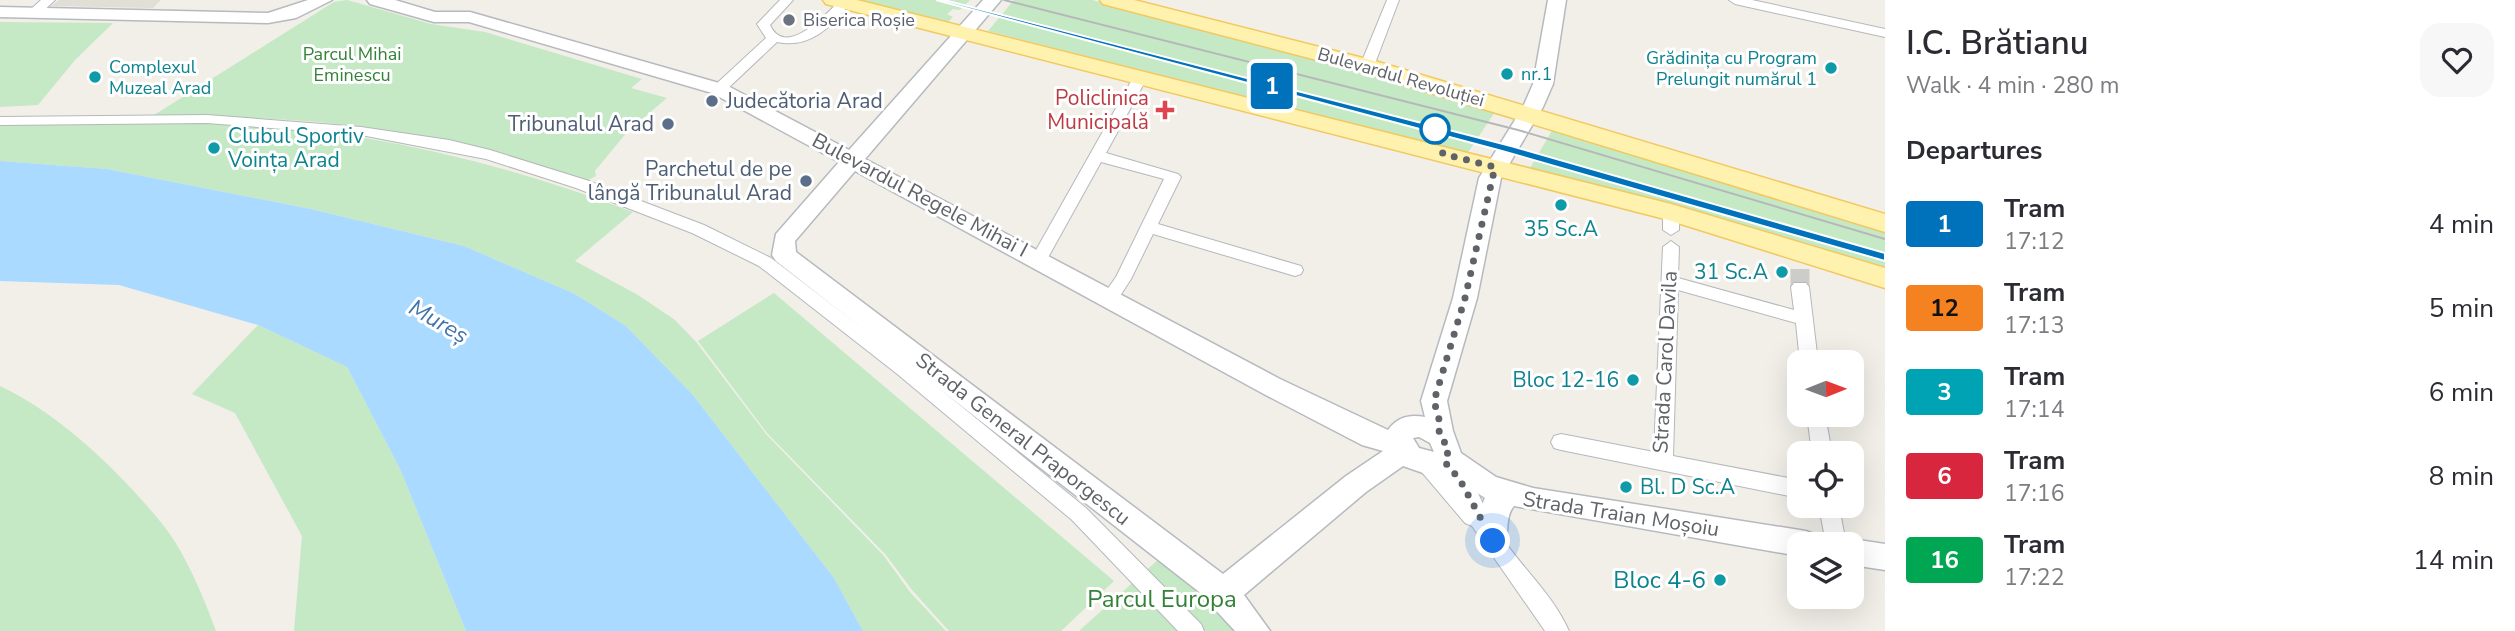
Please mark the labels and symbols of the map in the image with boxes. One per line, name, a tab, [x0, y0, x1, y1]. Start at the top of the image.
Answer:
place label: Biserica Roșie	[803, 8, 915, 32]
marker: Biserica Roșie	[781, 12, 797, 28]
park label: Parcul Mihai Eminescu	[303, 42, 401, 87]
street label: Bulevardul Revoluției	[1315, 42, 1487, 112]
place label: Grădinița cu Program Prelungit numărul 1	[1646, 46, 1817, 91]
place label: Complexul Muzeal Arad	[109, 55, 211, 100]
marker: Grădinița cu Program Prelungit numărul 1	[1823, 60, 1839, 76]
place label: nr.1	[1521, 62, 1552, 86]
line badge: 1	[1249, 63, 1295, 109]
marker: nr.1	[1499, 66, 1515, 82]
marker: Complexul Muzeal Arad	[87, 69, 103, 85]
place label: Policlinica Municipală	[1047, 84, 1149, 136]
place label: Judecătoria Arad	[725, 87, 883, 115]
marker: Judecătoria Arad	[704, 93, 720, 109]
marker: Policlinica Municipală	[1155, 100, 1175, 120]
place label: Tribunalul Arad	[508, 110, 654, 138]
unlabelled marker	[1420, 114, 1450, 144]
marker: Tribunalul Arad	[660, 116, 676, 132]
place label: Clubul Sportiv Voința Arad	[227, 122, 364, 174]
street label: Bulevardul Regele Mihai I	[807, 126, 1033, 264]
marker: Clubul Sportiv Voința Arad	[206, 140, 222, 156]
place label: Parchetul de pe lângă Tribunalul Arad	[588, 155, 792, 207]
marker: Parchetul de pe lângă Tribunalul Arad	[798, 173, 814, 189]
marker: 35 Sc.A	[1553, 197, 1569, 213]
place label: 35 Sc.A	[1524, 215, 1598, 243]
place label: 31 Sc.A	[1694, 258, 1768, 286]
marker: 31 Sc.A	[1774, 264, 1790, 280]
street label: Strada Carol Davila	[1646, 270, 1684, 454]
water label: Mureș	[403, 292, 474, 351]
street label: Strada General Praporgescu	[910, 346, 1136, 532]
north arrow	[1787, 350, 1864, 427]
place label: Bloc 12-16	[1513, 366, 1619, 394]
marker: Bloc 12-16	[1625, 372, 1641, 388]
place label: Bl. D Sc.A	[1640, 473, 1735, 501]
marker: Bl. D Sc.A	[1618, 479, 1634, 495]
street label: Strada Traian Moșoiu	[1521, 485, 1721, 543]
your location	[1475, 523, 1510, 558]
place label: Bloc 4-6	[1613, 564, 1706, 596]
marker: Bloc 4-6	[1712, 572, 1728, 588]
park label: Parcul Europa	[1087, 583, 1237, 615]

